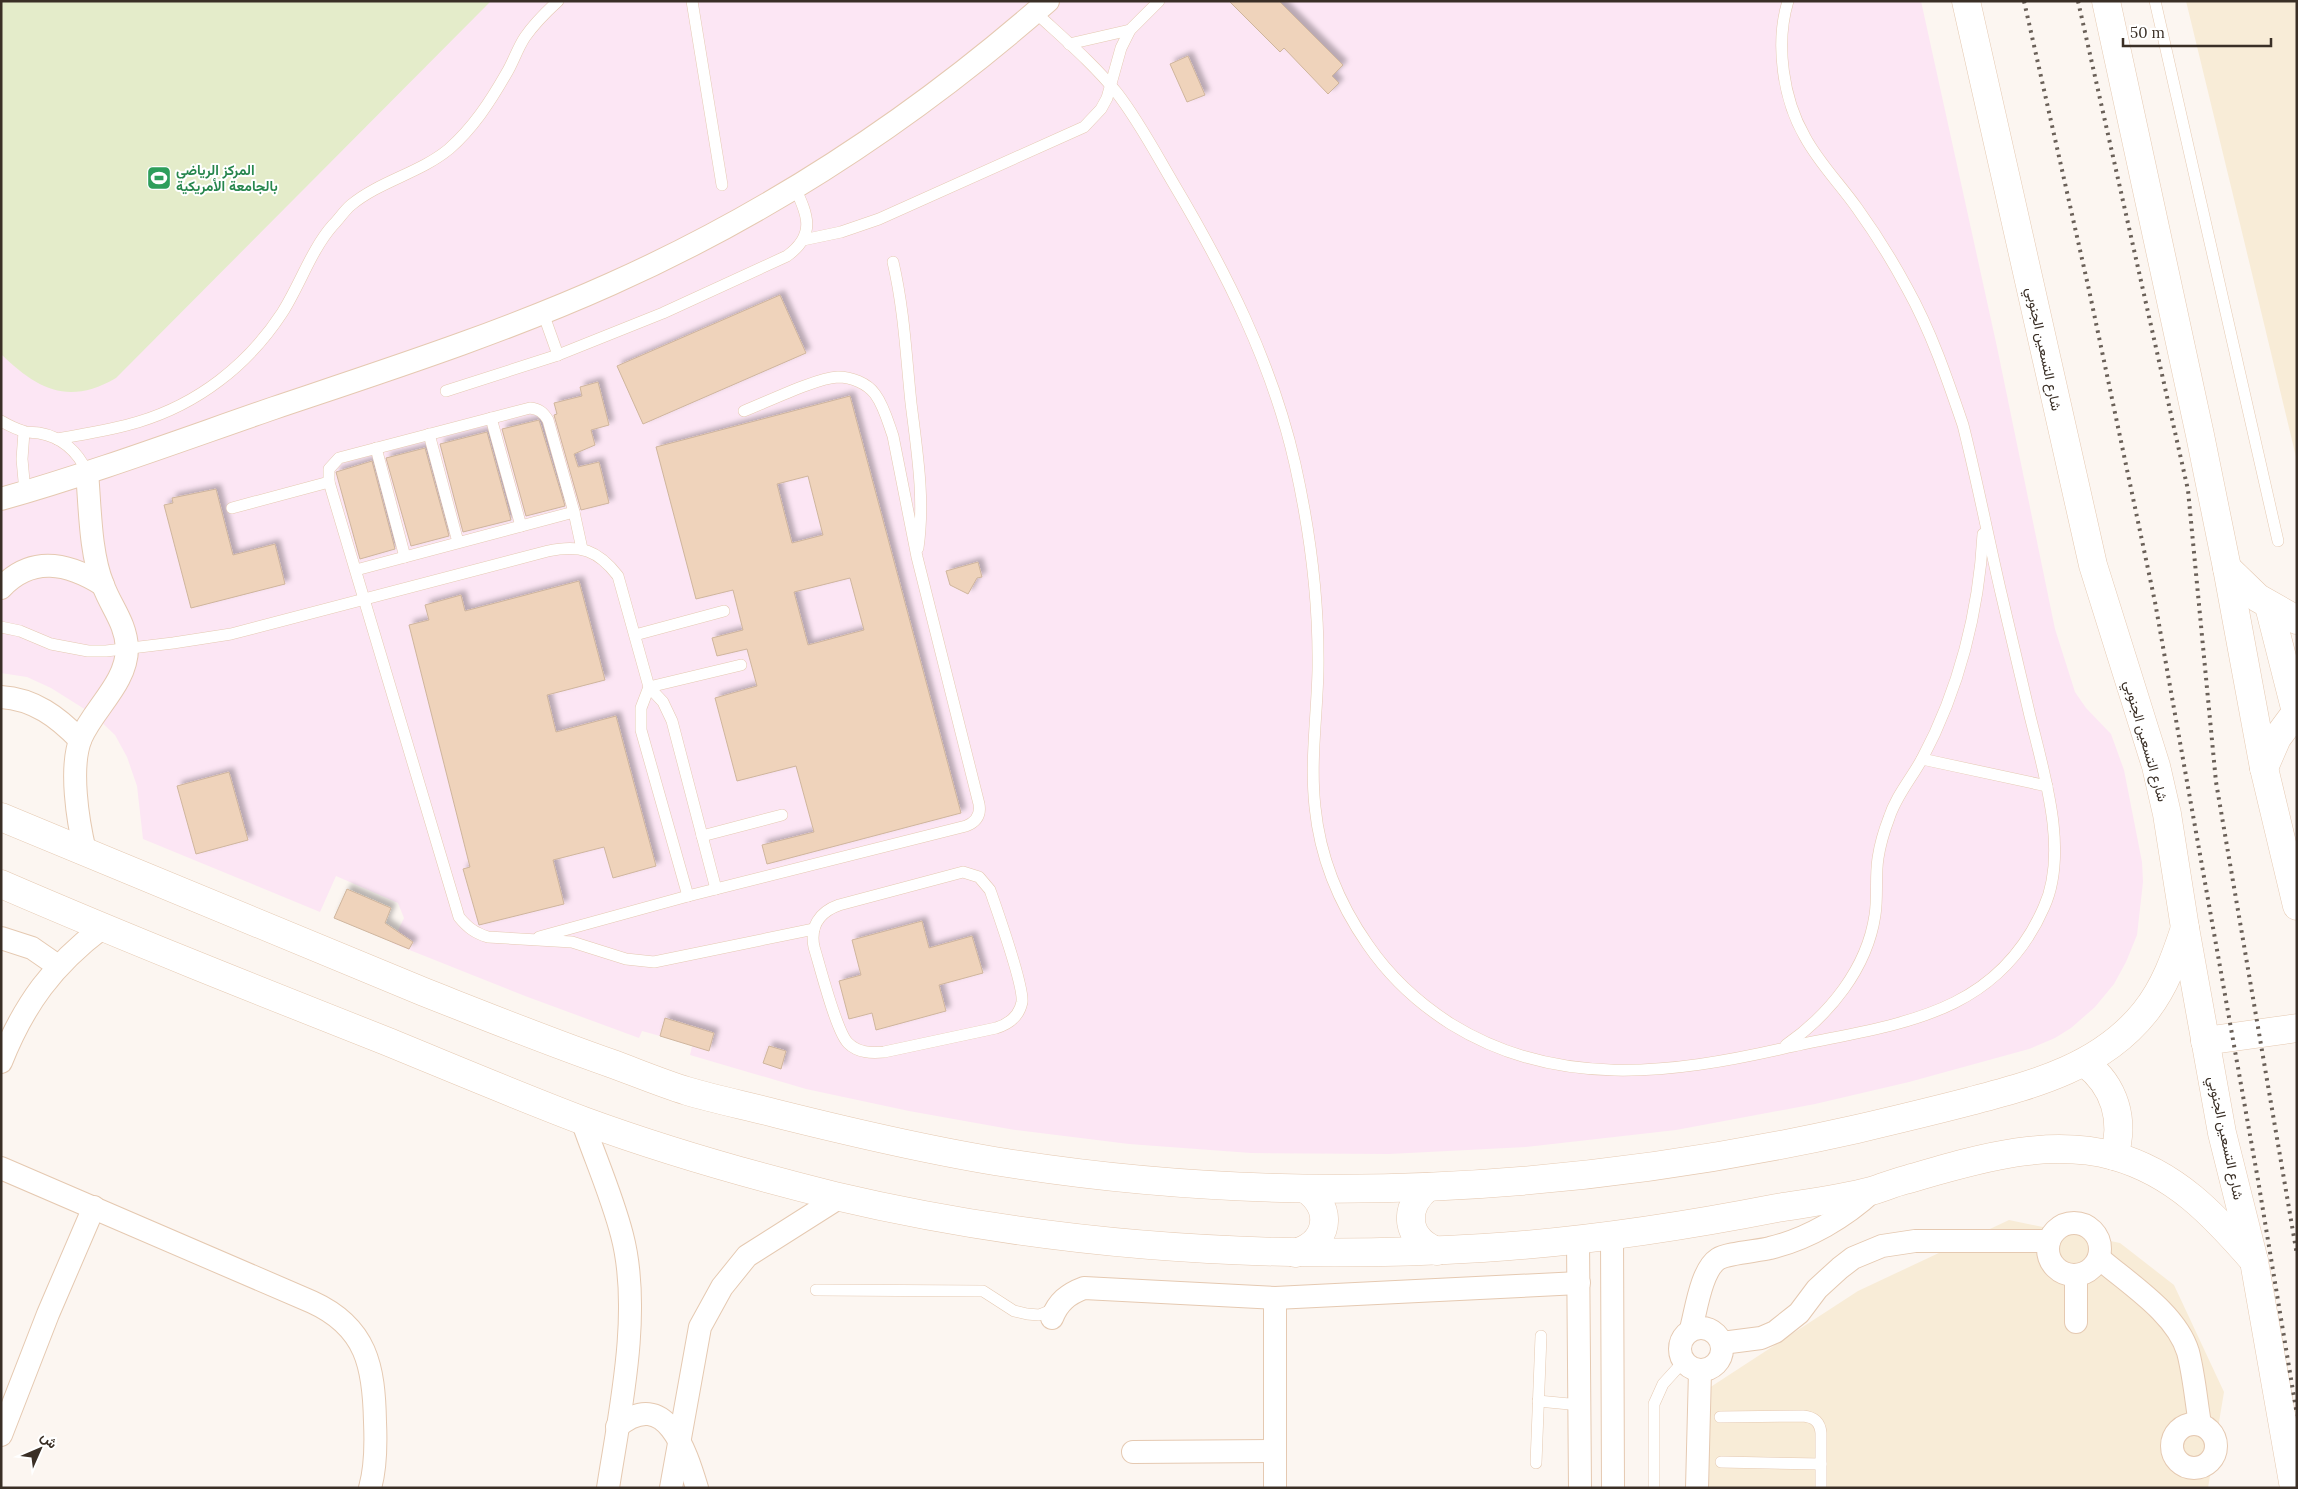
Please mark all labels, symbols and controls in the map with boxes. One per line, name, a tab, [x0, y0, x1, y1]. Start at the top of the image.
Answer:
scale bar	[2123, 15, 2270, 47]
text: 50 m	[2130, 23, 2165, 42]
place label: المركز الرياضي بالجامعة الأمريكية	[176, 161, 278, 195]
sports icon: المركز الرياضي بالجامعة الأمريكية	[146, 165, 172, 191]
street label: شارع التسعين الجنوبي	[2019, 286, 2066, 413]
street label: شارع التسعين الجنوبي	[2117, 678, 2172, 805]
street label: شارع التسعين الجنوبي	[2201, 1075, 2248, 1202]
north arrow	[15, 1424, 65, 1474]
text: ش	[37, 1427, 62, 1452]

